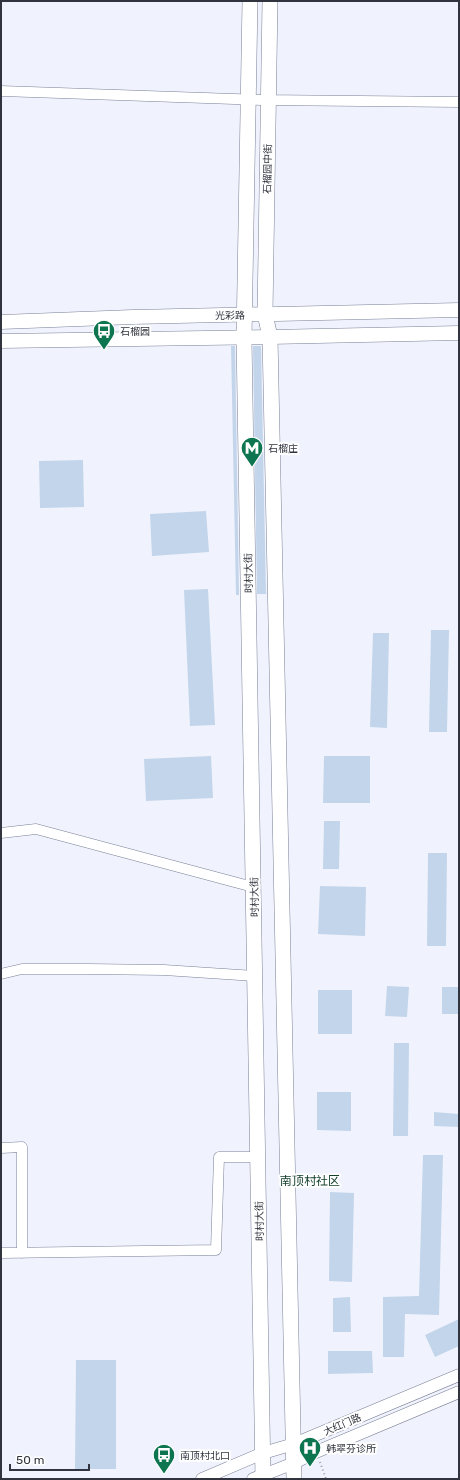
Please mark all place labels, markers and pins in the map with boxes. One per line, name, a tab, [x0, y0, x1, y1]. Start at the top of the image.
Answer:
bus stop icon: 石榴园	[91, 318, 117, 351]
place label: 石榴园	[120, 326, 150, 338]
metro station icon: 石榴庄	[239, 435, 265, 468]
place label: 石榴庄	[268, 443, 298, 455]
hospital icon: 韩翠芬诊所	[297, 1435, 323, 1468]
bus stop icon: 南顶村北口	[151, 1442, 177, 1475]
place label: 韩翠芬诊所	[326, 1443, 376, 1455]
place label: 南顶村北口	[180, 1450, 230, 1462]

